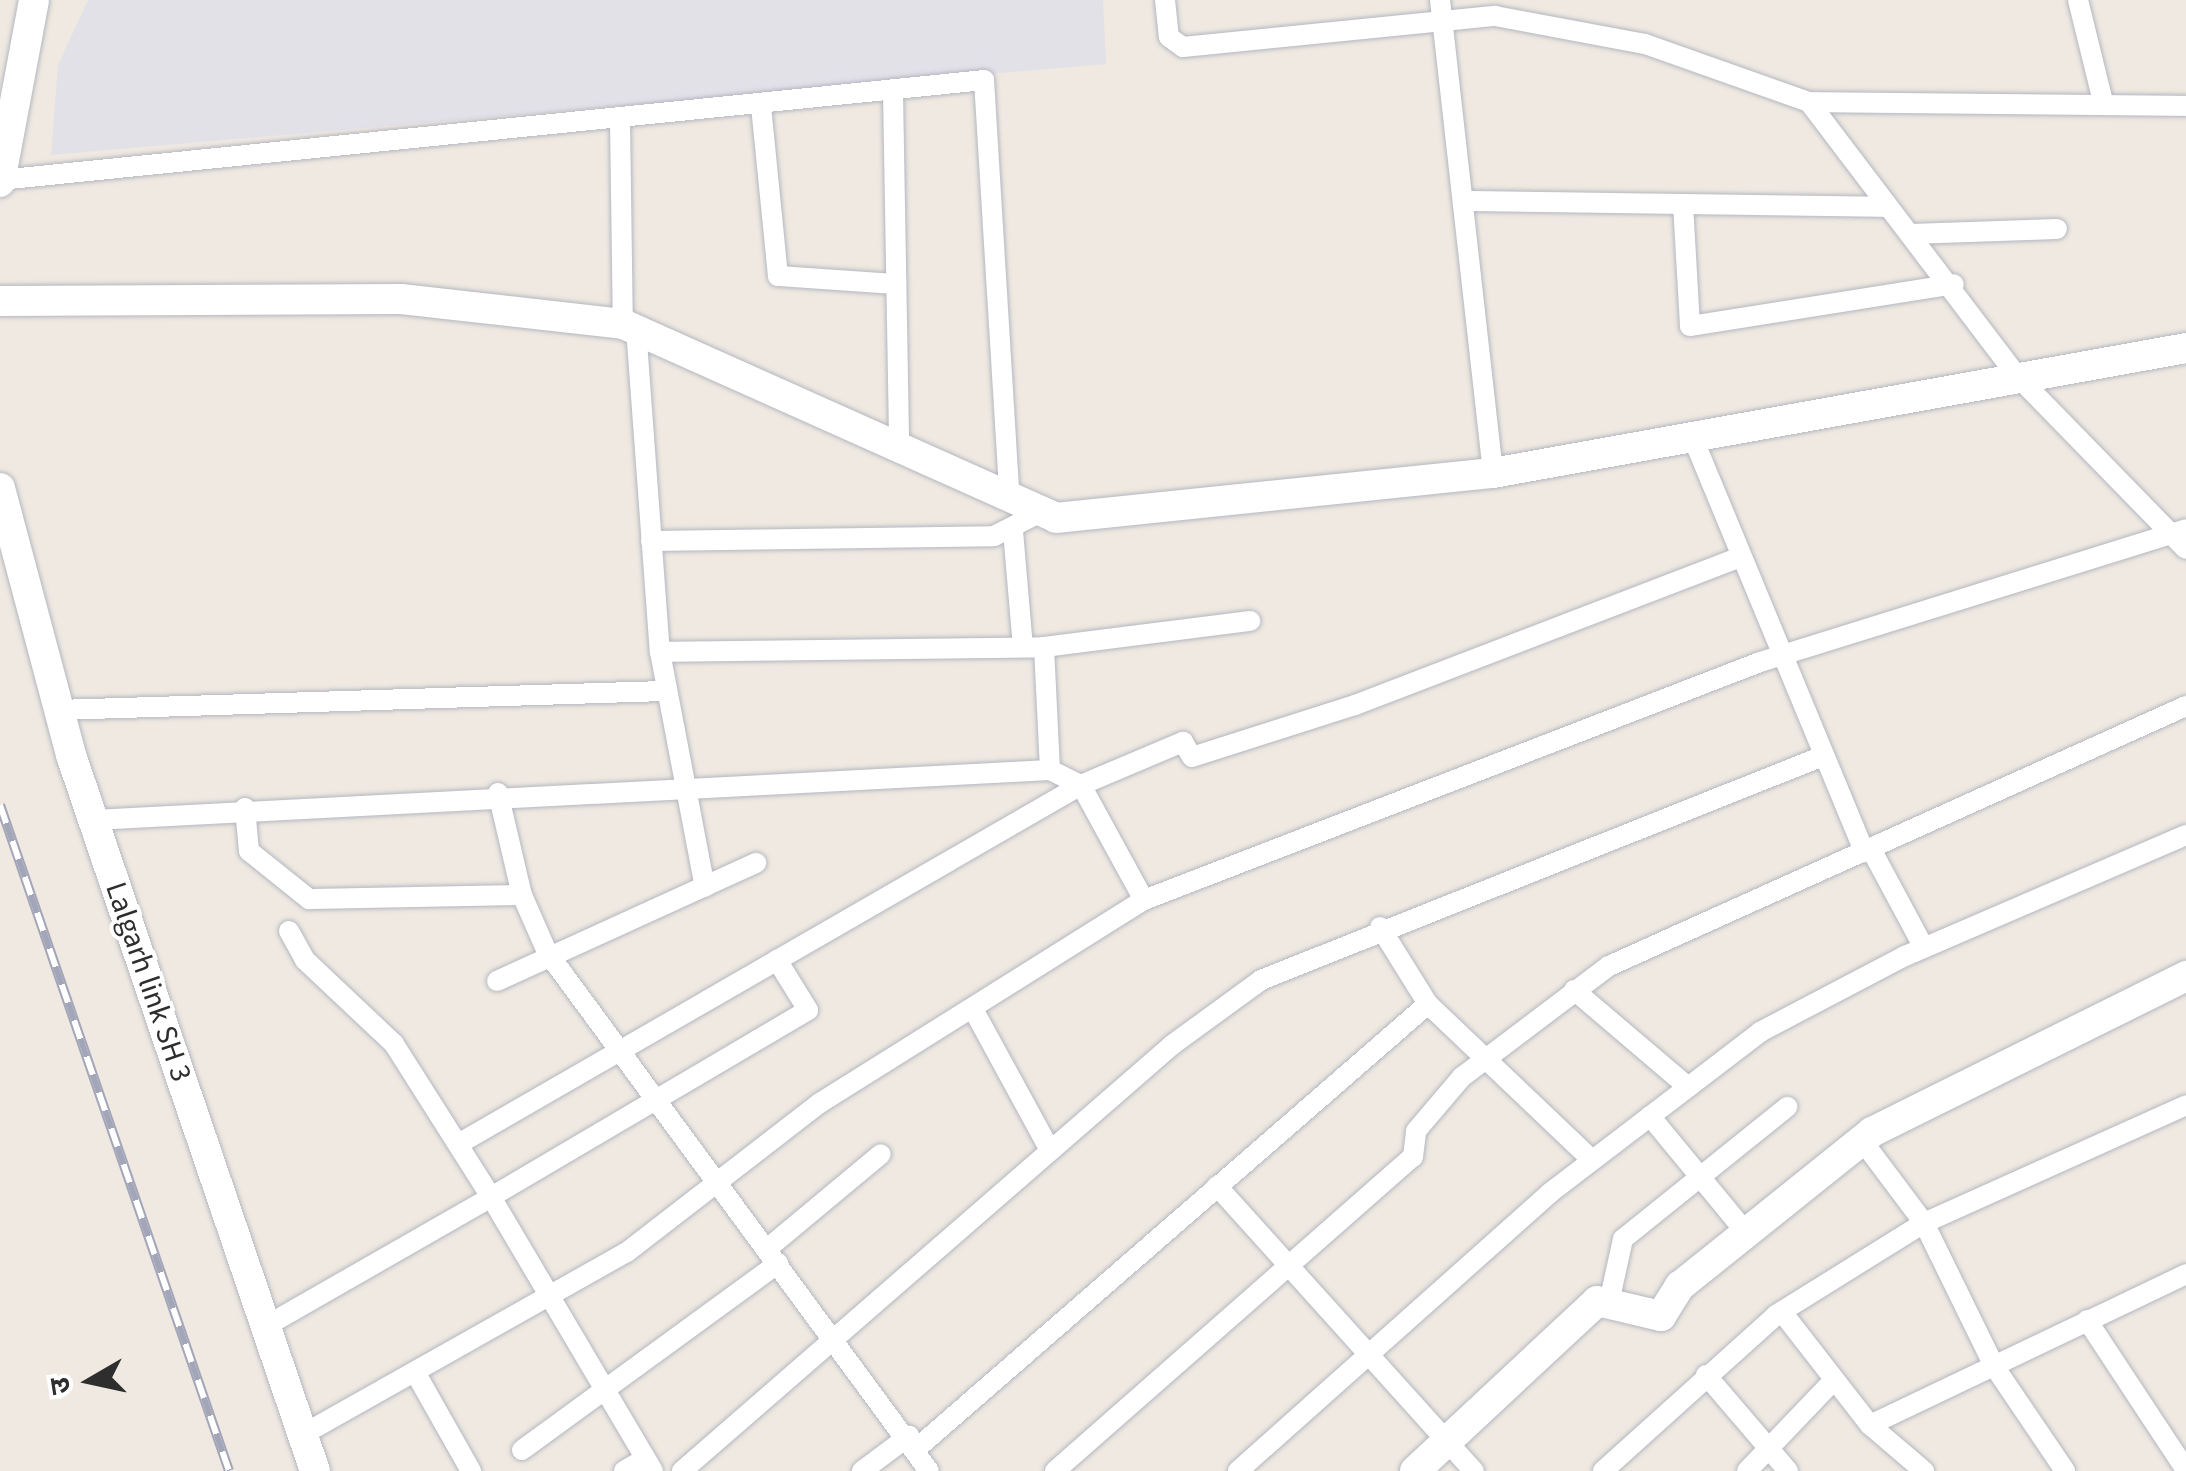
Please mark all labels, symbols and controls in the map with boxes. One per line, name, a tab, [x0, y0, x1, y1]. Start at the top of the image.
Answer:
street label: Lalgarh link SH 3	[97, 878, 199, 1086]
north arrow	[40, 1331, 140, 1431]
text: उ	[39, 1374, 81, 1397]

